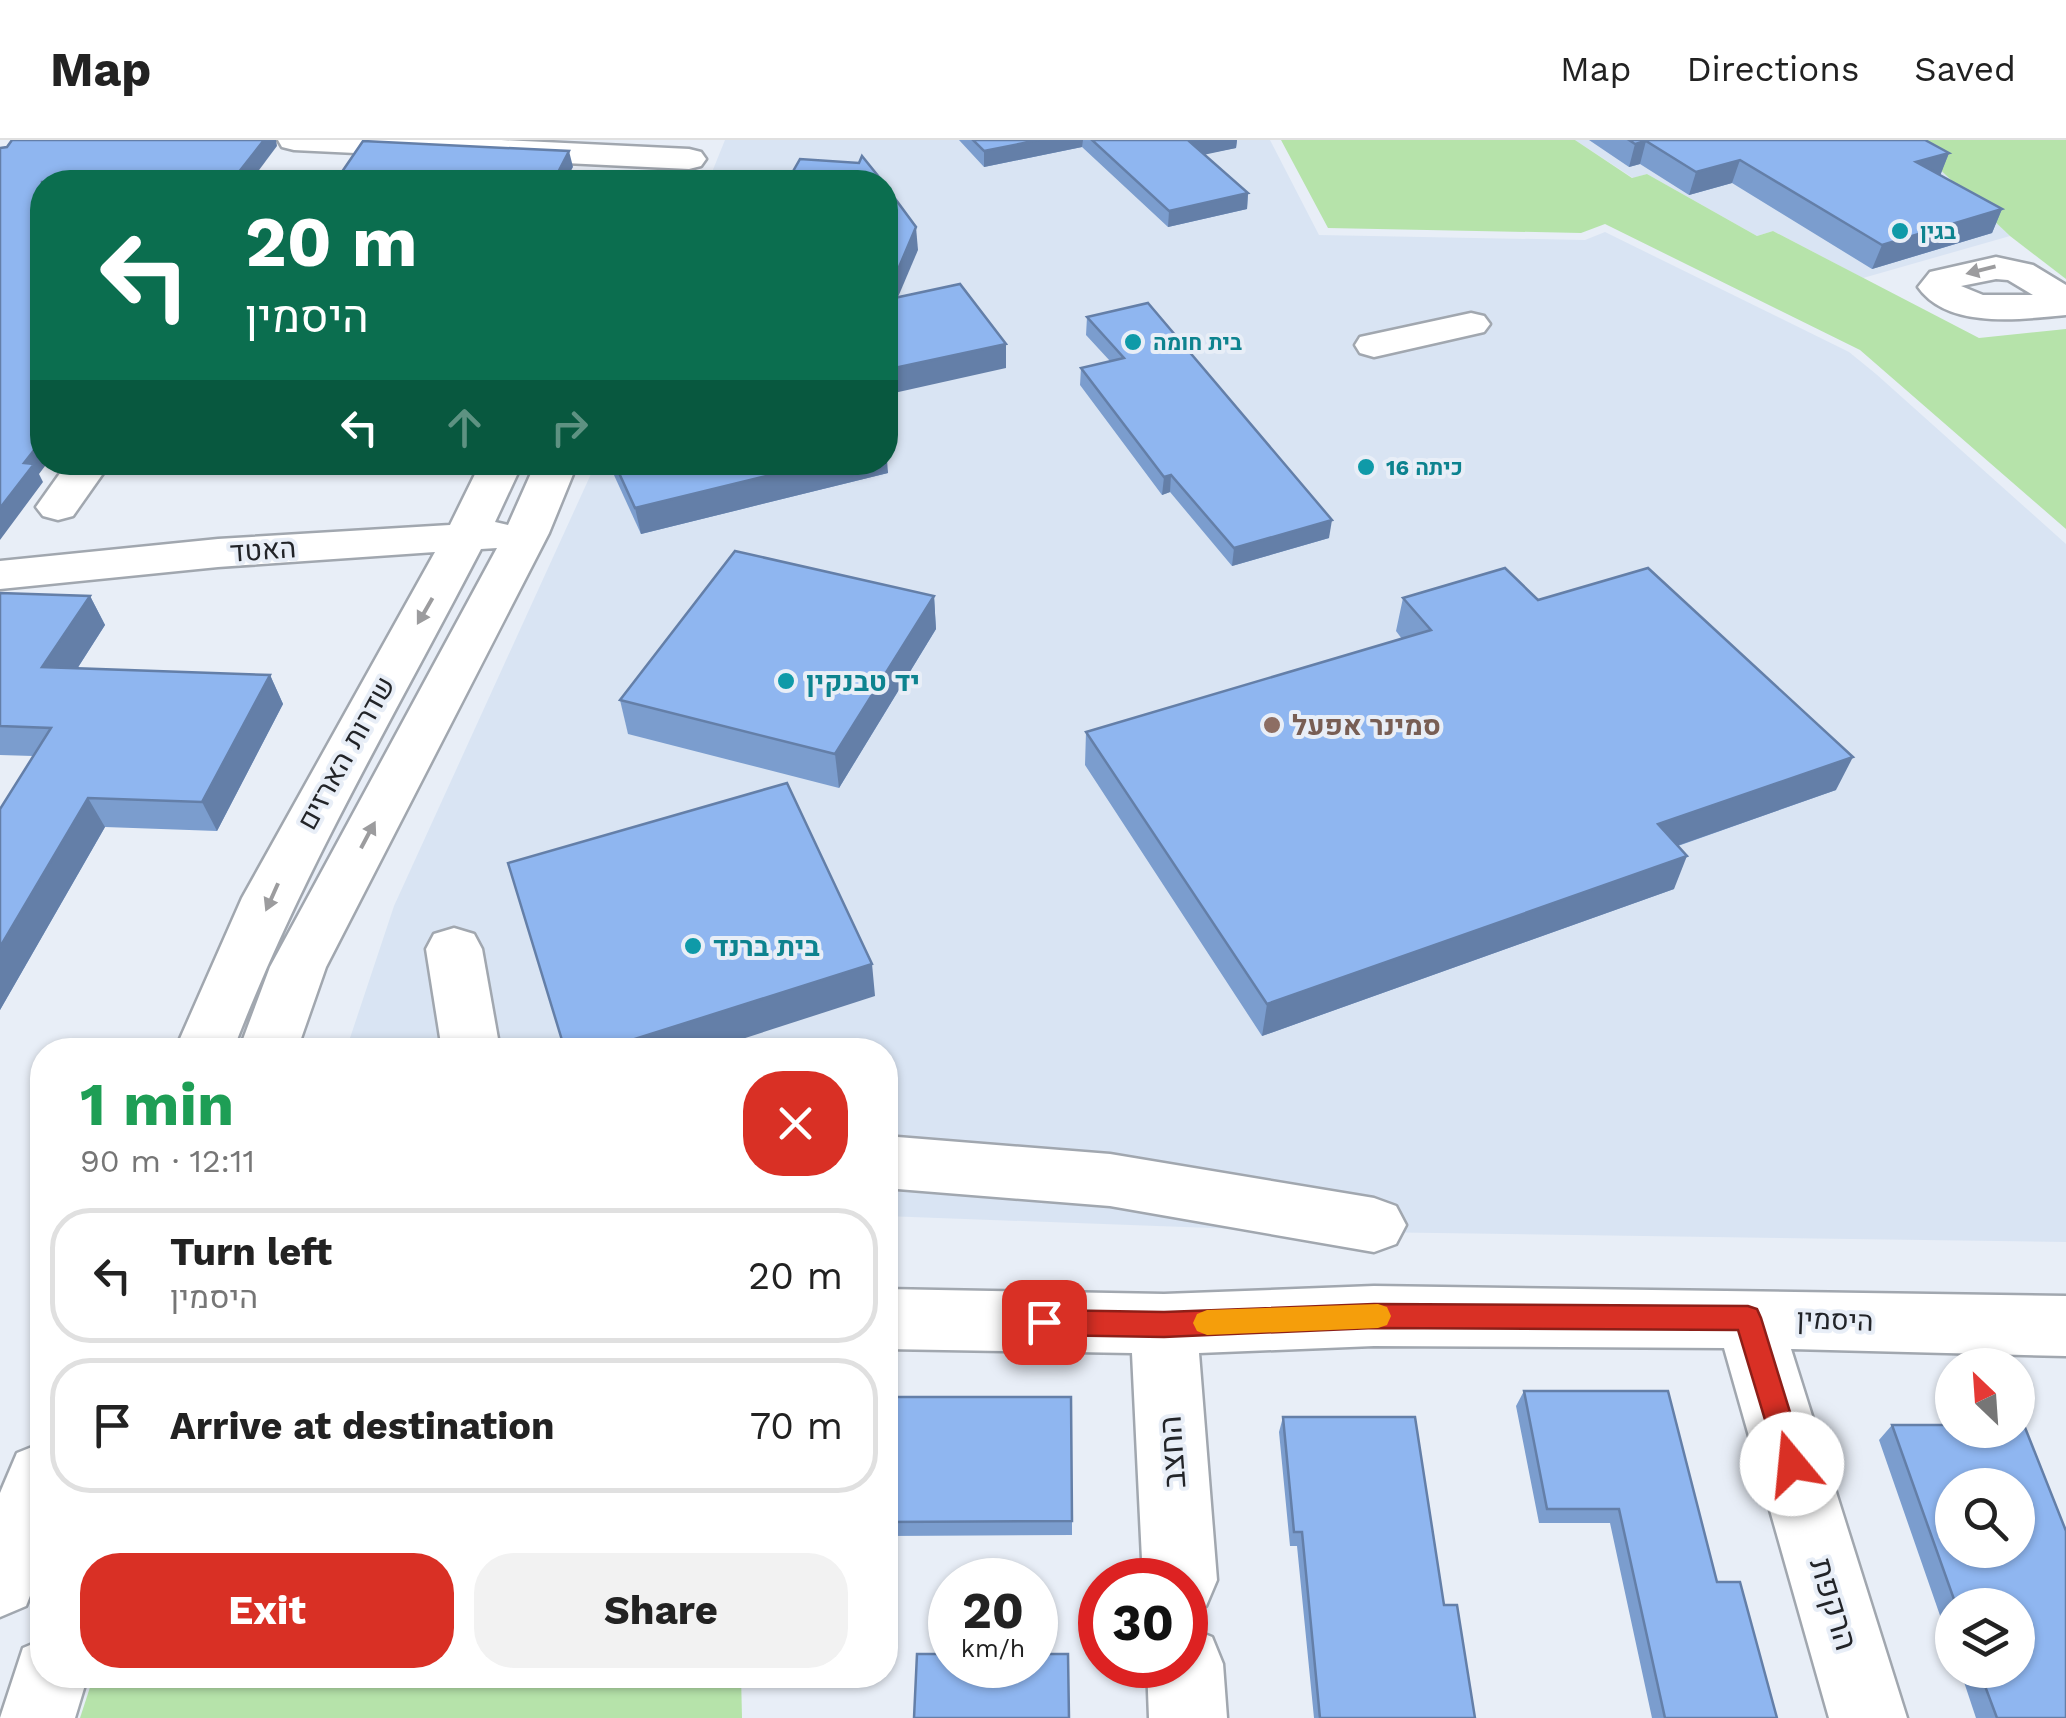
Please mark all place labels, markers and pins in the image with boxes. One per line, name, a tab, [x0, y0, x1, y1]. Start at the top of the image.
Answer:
place label: בגין	[1920, 219, 1956, 244]
marker: בגין	[1889, 220, 1911, 242]
place label: בית חומה	[1153, 330, 1242, 355]
marker: בית חומה	[1122, 331, 1144, 353]
place label: כיתה 16	[1386, 455, 1463, 480]
marker: כיתה 16	[1355, 456, 1377, 478]
place label: יד טבנקין	[806, 665, 920, 698]
marker: יד טבנקין	[775, 670, 797, 692]
place label: סמינר אפעל	[1292, 709, 1441, 742]
marker: סמינר אפעל	[1261, 714, 1283, 736]
place label: בית ברנד	[713, 930, 820, 963]
marker: בית ברנד	[682, 935, 704, 957]
pin	[1002, 1280, 1087, 1365]

